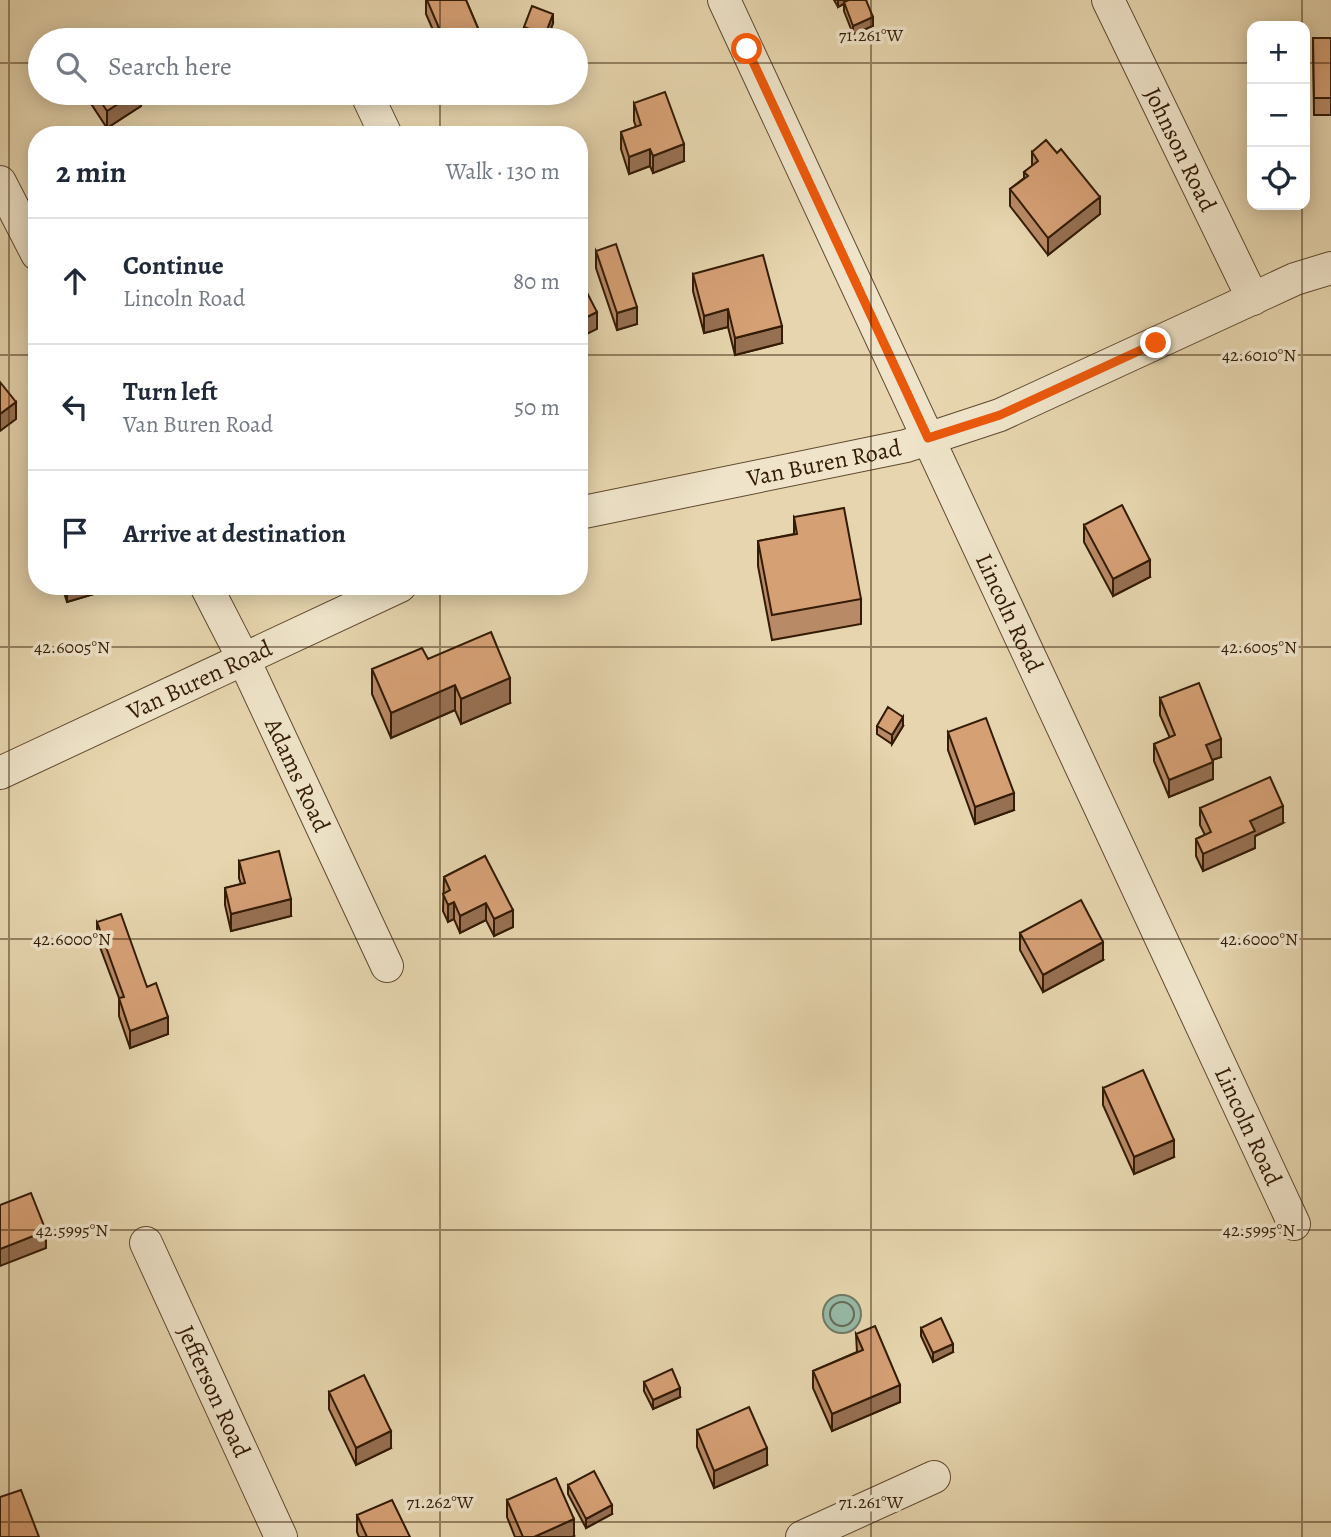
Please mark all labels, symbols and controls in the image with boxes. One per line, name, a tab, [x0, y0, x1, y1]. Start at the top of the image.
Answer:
map controls	[1247, 21, 1310, 210]
button: +	[1247, 21, 1310, 84]
text: 71.261°W	[839, 23, 903, 47]
search box	[28, 28, 588, 105]
route start	[731, 33, 762, 64]
icon: search	[52, 48, 90, 86]
text: Search here	[108, 49, 232, 84]
street label: Johnson Road	[1137, 82, 1224, 217]
button: −	[1247, 84, 1310, 147]
button: locate	[1247, 147, 1310, 210]
text: 2 min	[56, 152, 126, 192]
text: Walk · 130 m	[446, 156, 560, 187]
text: Continue	[123, 248, 224, 283]
icon: ahead	[56, 262, 94, 300]
text: 80 m	[513, 266, 560, 297]
text: Lincoln Road	[123, 283, 245, 314]
route end	[1140, 327, 1171, 358]
text: 42.6010°N	[1222, 343, 1296, 367]
text: Turn left	[123, 374, 218, 409]
icon: left	[56, 388, 94, 426]
text: 50 m	[514, 392, 560, 423]
text: Van Buren Road	[123, 409, 273, 440]
street label: Van Buren Road	[743, 431, 904, 494]
icon: arrive	[56, 514, 94, 552]
text: Arrive at destination	[123, 516, 346, 551]
street label: Lincoln Road	[968, 548, 1051, 678]
street label: Van Buren Road	[121, 632, 277, 728]
text: 42.6005°N	[34, 635, 110, 659]
text: 42.6005°N	[1221, 635, 1297, 659]
street label: Adams Road	[257, 712, 338, 837]
text: 42.6000°N	[33, 927, 111, 951]
text: 42.6000°N	[1220, 927, 1298, 951]
street label: Lincoln Road	[1207, 1061, 1290, 1191]
text: 42.5995°N	[36, 1218, 108, 1242]
text: 42.5995°N	[1223, 1218, 1295, 1242]
street label: Jefferson Road	[170, 1320, 258, 1462]
text: 71.262°W	[407, 1490, 474, 1514]
text: 71.261°W	[839, 1490, 903, 1514]

